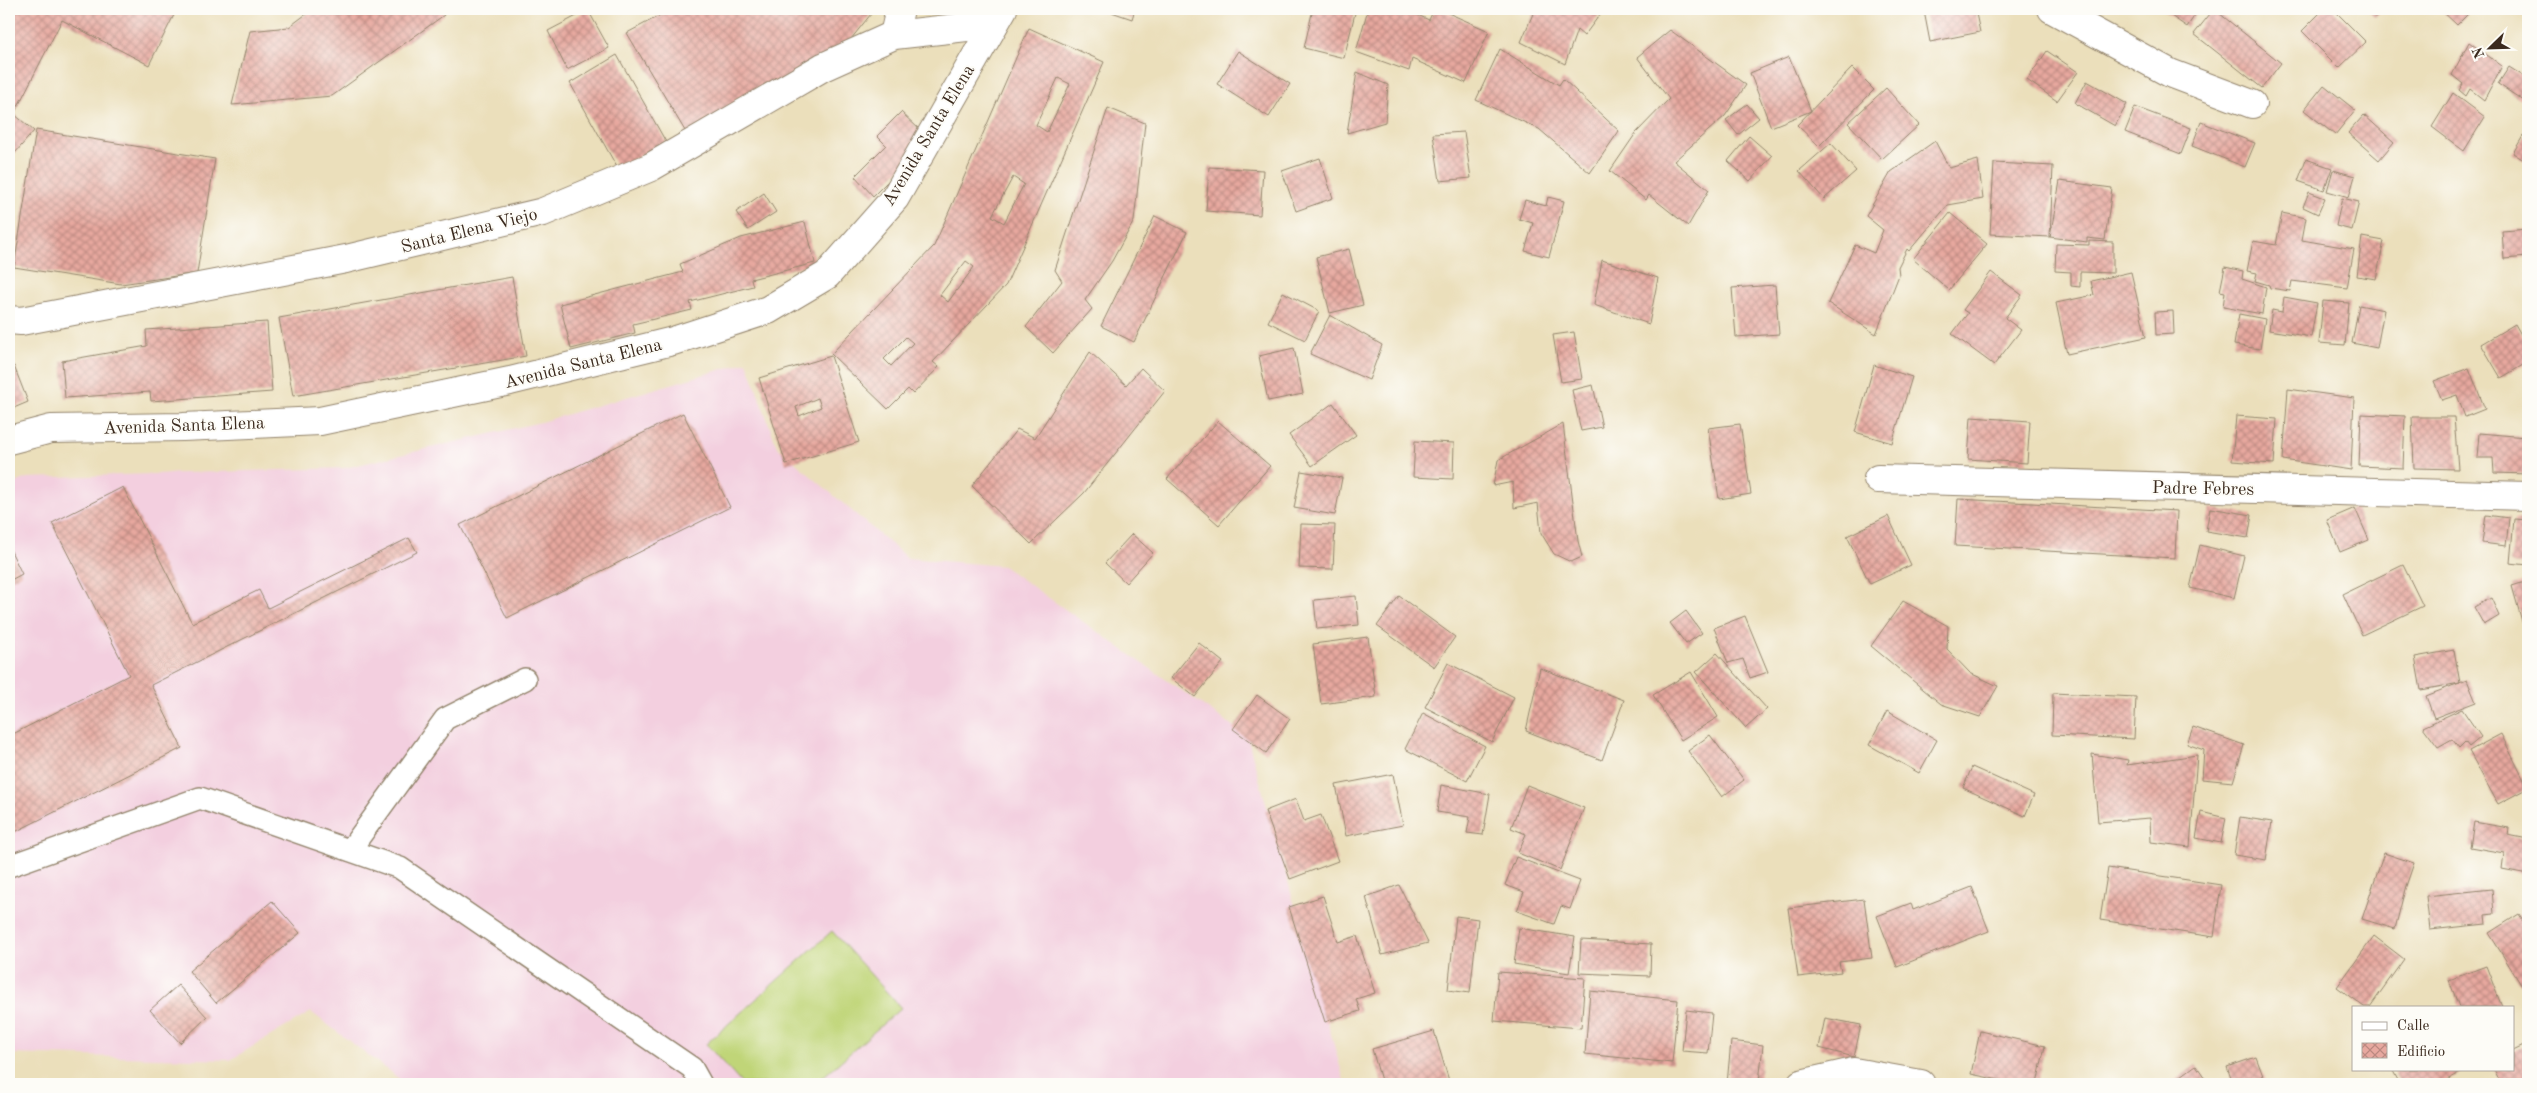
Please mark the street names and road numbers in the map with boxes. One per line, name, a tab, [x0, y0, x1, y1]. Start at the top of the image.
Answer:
street label: Avenida Santa Elena	[880, 62, 978, 209]
street label: Santa Elena Viejo	[399, 205, 539, 257]
street label: Avenida Santa Elena	[503, 336, 664, 392]
street label: Avenida Santa Elena	[103, 414, 265, 438]
street label: Padre Febres	[2152, 479, 2254, 499]

